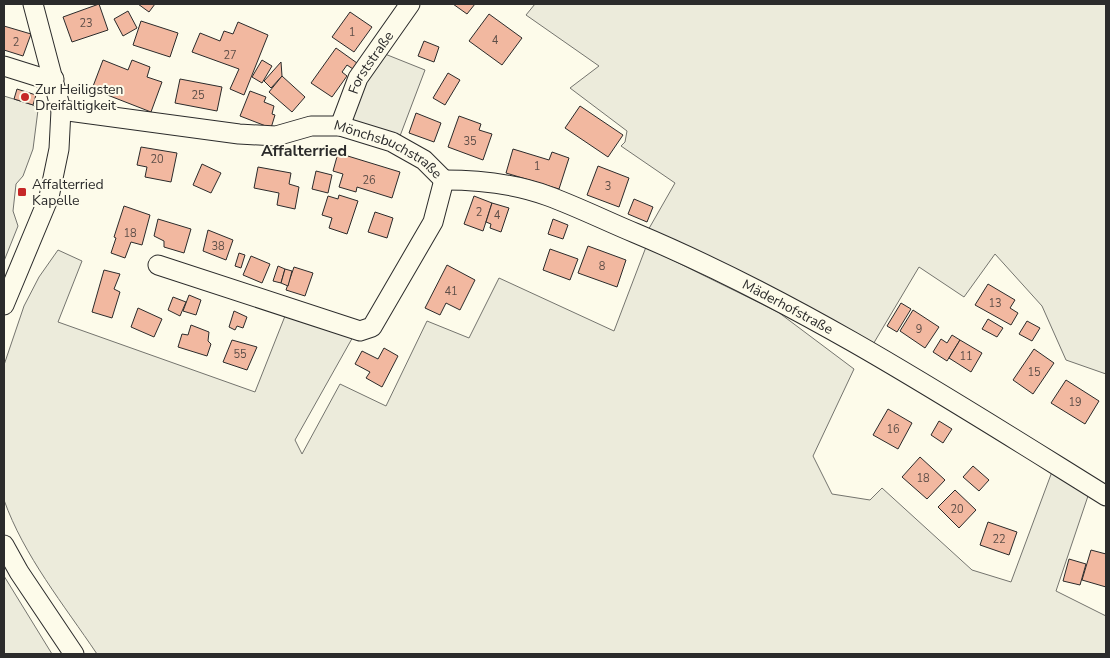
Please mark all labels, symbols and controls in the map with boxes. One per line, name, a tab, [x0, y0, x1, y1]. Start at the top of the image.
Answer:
house number: 23	[79, 16, 93, 31]
house number: 1	[349, 25, 355, 40]
street label: Forststraße	[343, 27, 398, 96]
house number: 4	[492, 33, 499, 48]
house number: 2	[13, 35, 19, 50]
house number: 27	[223, 48, 237, 63]
place label: Zur Heiligsten Dreifaltigkeit	[35, 80, 123, 115]
house number: 25	[191, 88, 205, 103]
marker: Zur Heiligsten Dreifaltigkeit	[19, 91, 31, 103]
street label: Mönchsbuchstraße	[332, 115, 447, 183]
house number: 35	[463, 134, 477, 149]
district label: Affalterried	[261, 140, 347, 162]
house number: 20	[150, 152, 164, 167]
house number: 1	[534, 159, 540, 174]
house number: 26	[362, 173, 376, 188]
place label: Affalterried Kapelle	[32, 175, 104, 210]
house number: 3	[605, 179, 611, 194]
marker: Affalterried Kapelle	[16, 186, 28, 198]
house number: 2	[476, 205, 482, 220]
house number: 4	[494, 208, 501, 223]
house number: 18	[123, 226, 137, 241]
house number: 38	[211, 239, 225, 254]
house number: 8	[599, 259, 606, 274]
street label: Mäderhofstraße	[739, 275, 837, 339]
house number: 41	[444, 284, 458, 299]
house number: 13	[988, 296, 1002, 311]
house number: 9	[916, 322, 922, 337]
house number: 55	[233, 347, 247, 362]
house number: 11	[959, 349, 973, 364]
house number: 15	[1027, 365, 1041, 380]
house number: 19	[1068, 395, 1082, 410]
house number: 16	[886, 422, 900, 437]
house number: 18	[916, 471, 930, 486]
house number: 20	[950, 502, 964, 517]
house number: 22	[992, 532, 1006, 547]

